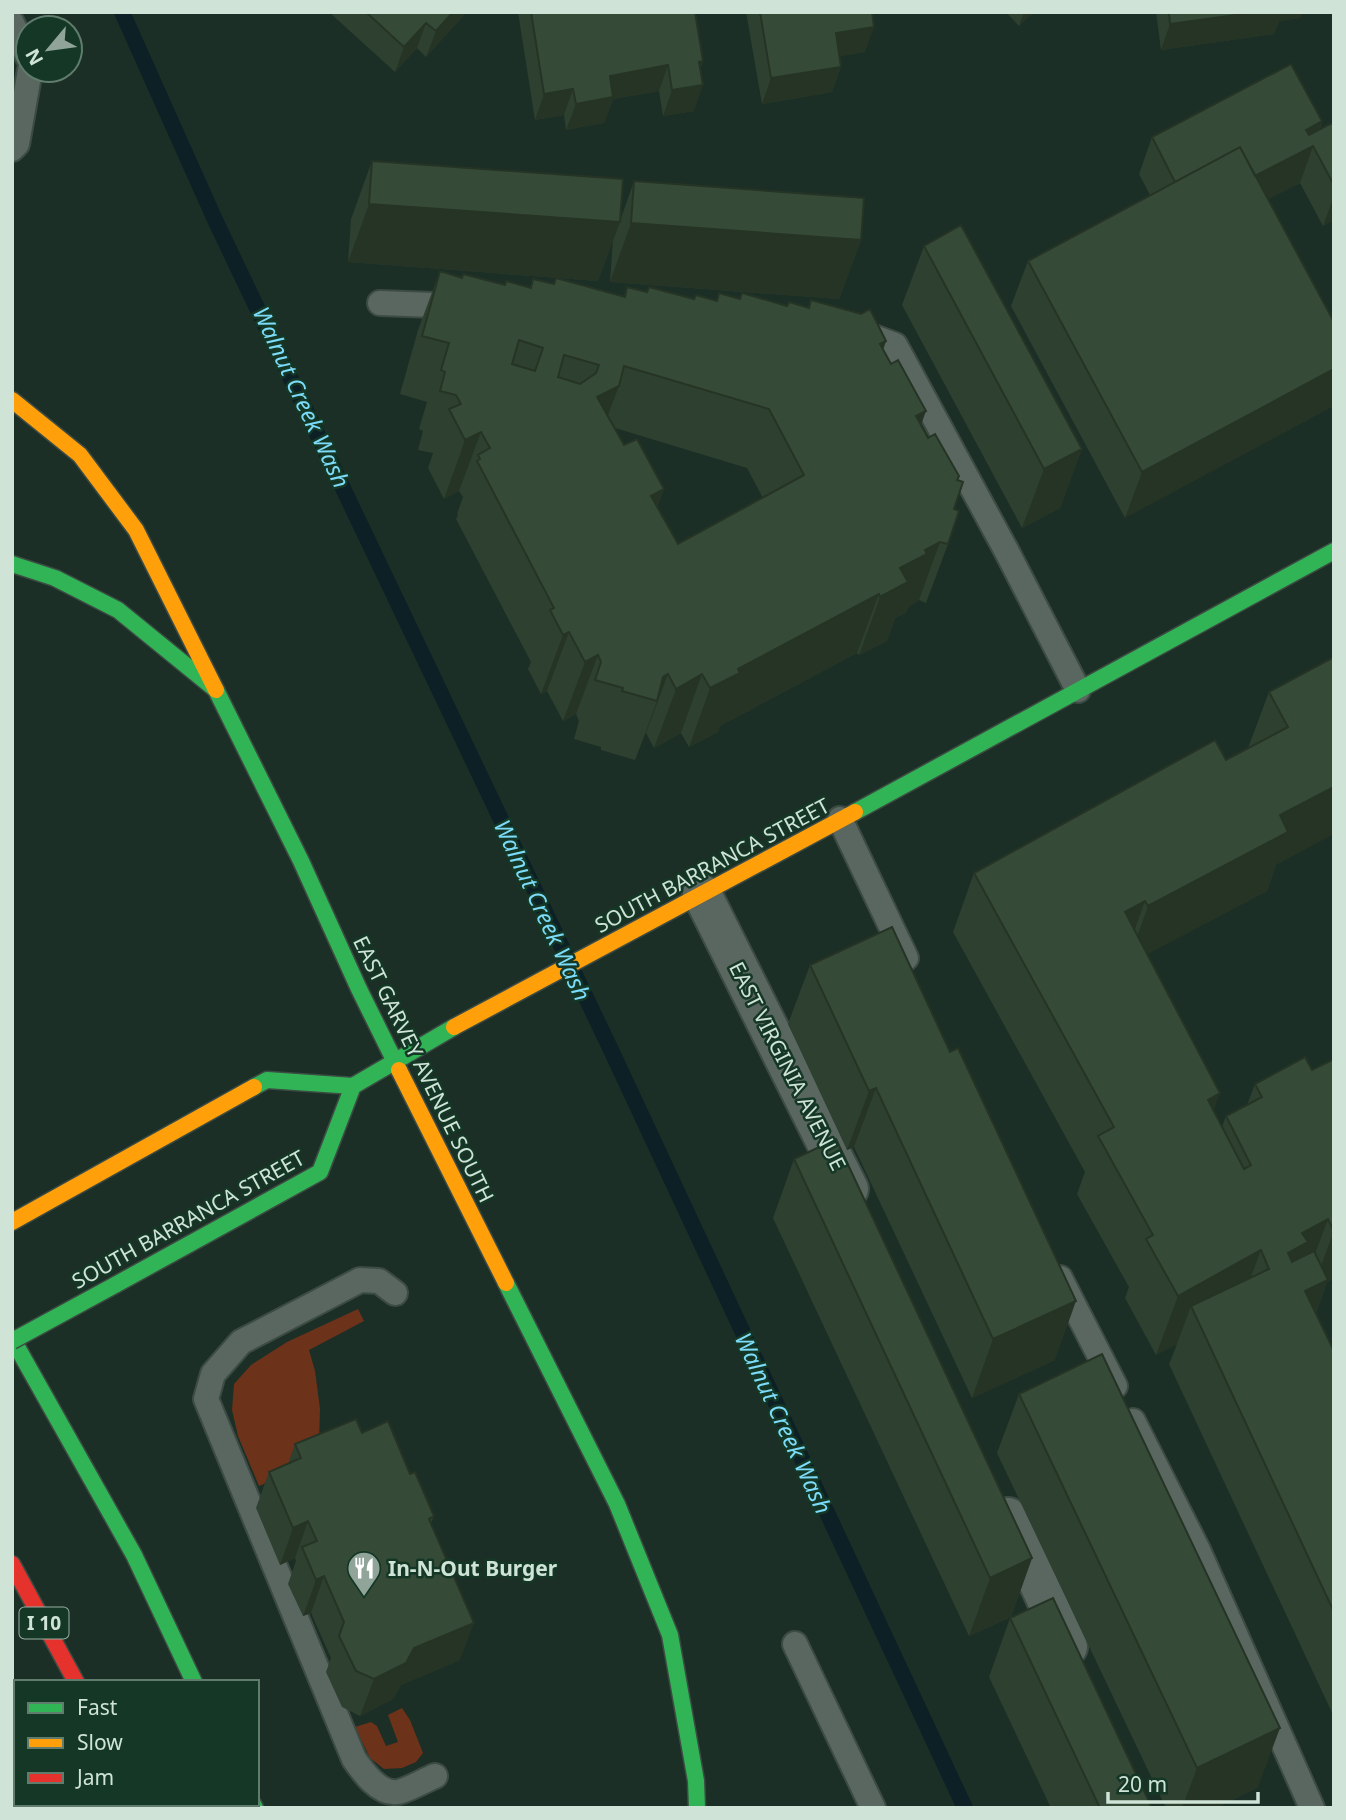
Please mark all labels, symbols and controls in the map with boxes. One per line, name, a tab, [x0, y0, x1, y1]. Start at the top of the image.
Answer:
north arrow	[14, 14, 84, 84]
text: N	[19, 44, 49, 70]
water label: Walnut Creek Wash	[246, 301, 358, 493]
street label: SOUTH BARRANCA STREET	[590, 791, 835, 939]
water label: Walnut Creek Wash	[487, 814, 599, 1006]
street label: EAST GARVEY AVENUE SOUTH	[347, 931, 501, 1207]
street label: EAST VIRGINIA AVENUE	[723, 957, 853, 1175]
street label: SOUTH BARRANCA STREET	[67, 1143, 310, 1295]
water label: Walnut Creek Wash	[728, 1327, 840, 1519]
restaurant icon: In-N-Out Burger	[345, 1549, 383, 1598]
place label: In-N-Out Burger	[388, 1554, 558, 1582]
road number: I 10	[20, 1608, 68, 1638]
legend	[14, 1680, 259, 1806]
text: Fast	[77, 1693, 118, 1721]
text: Slow	[77, 1728, 123, 1756]
scale bar	[1108, 1760, 1258, 1804]
text: Jam	[75, 1763, 114, 1791]
text: 20 m	[1118, 1770, 1167, 1798]

